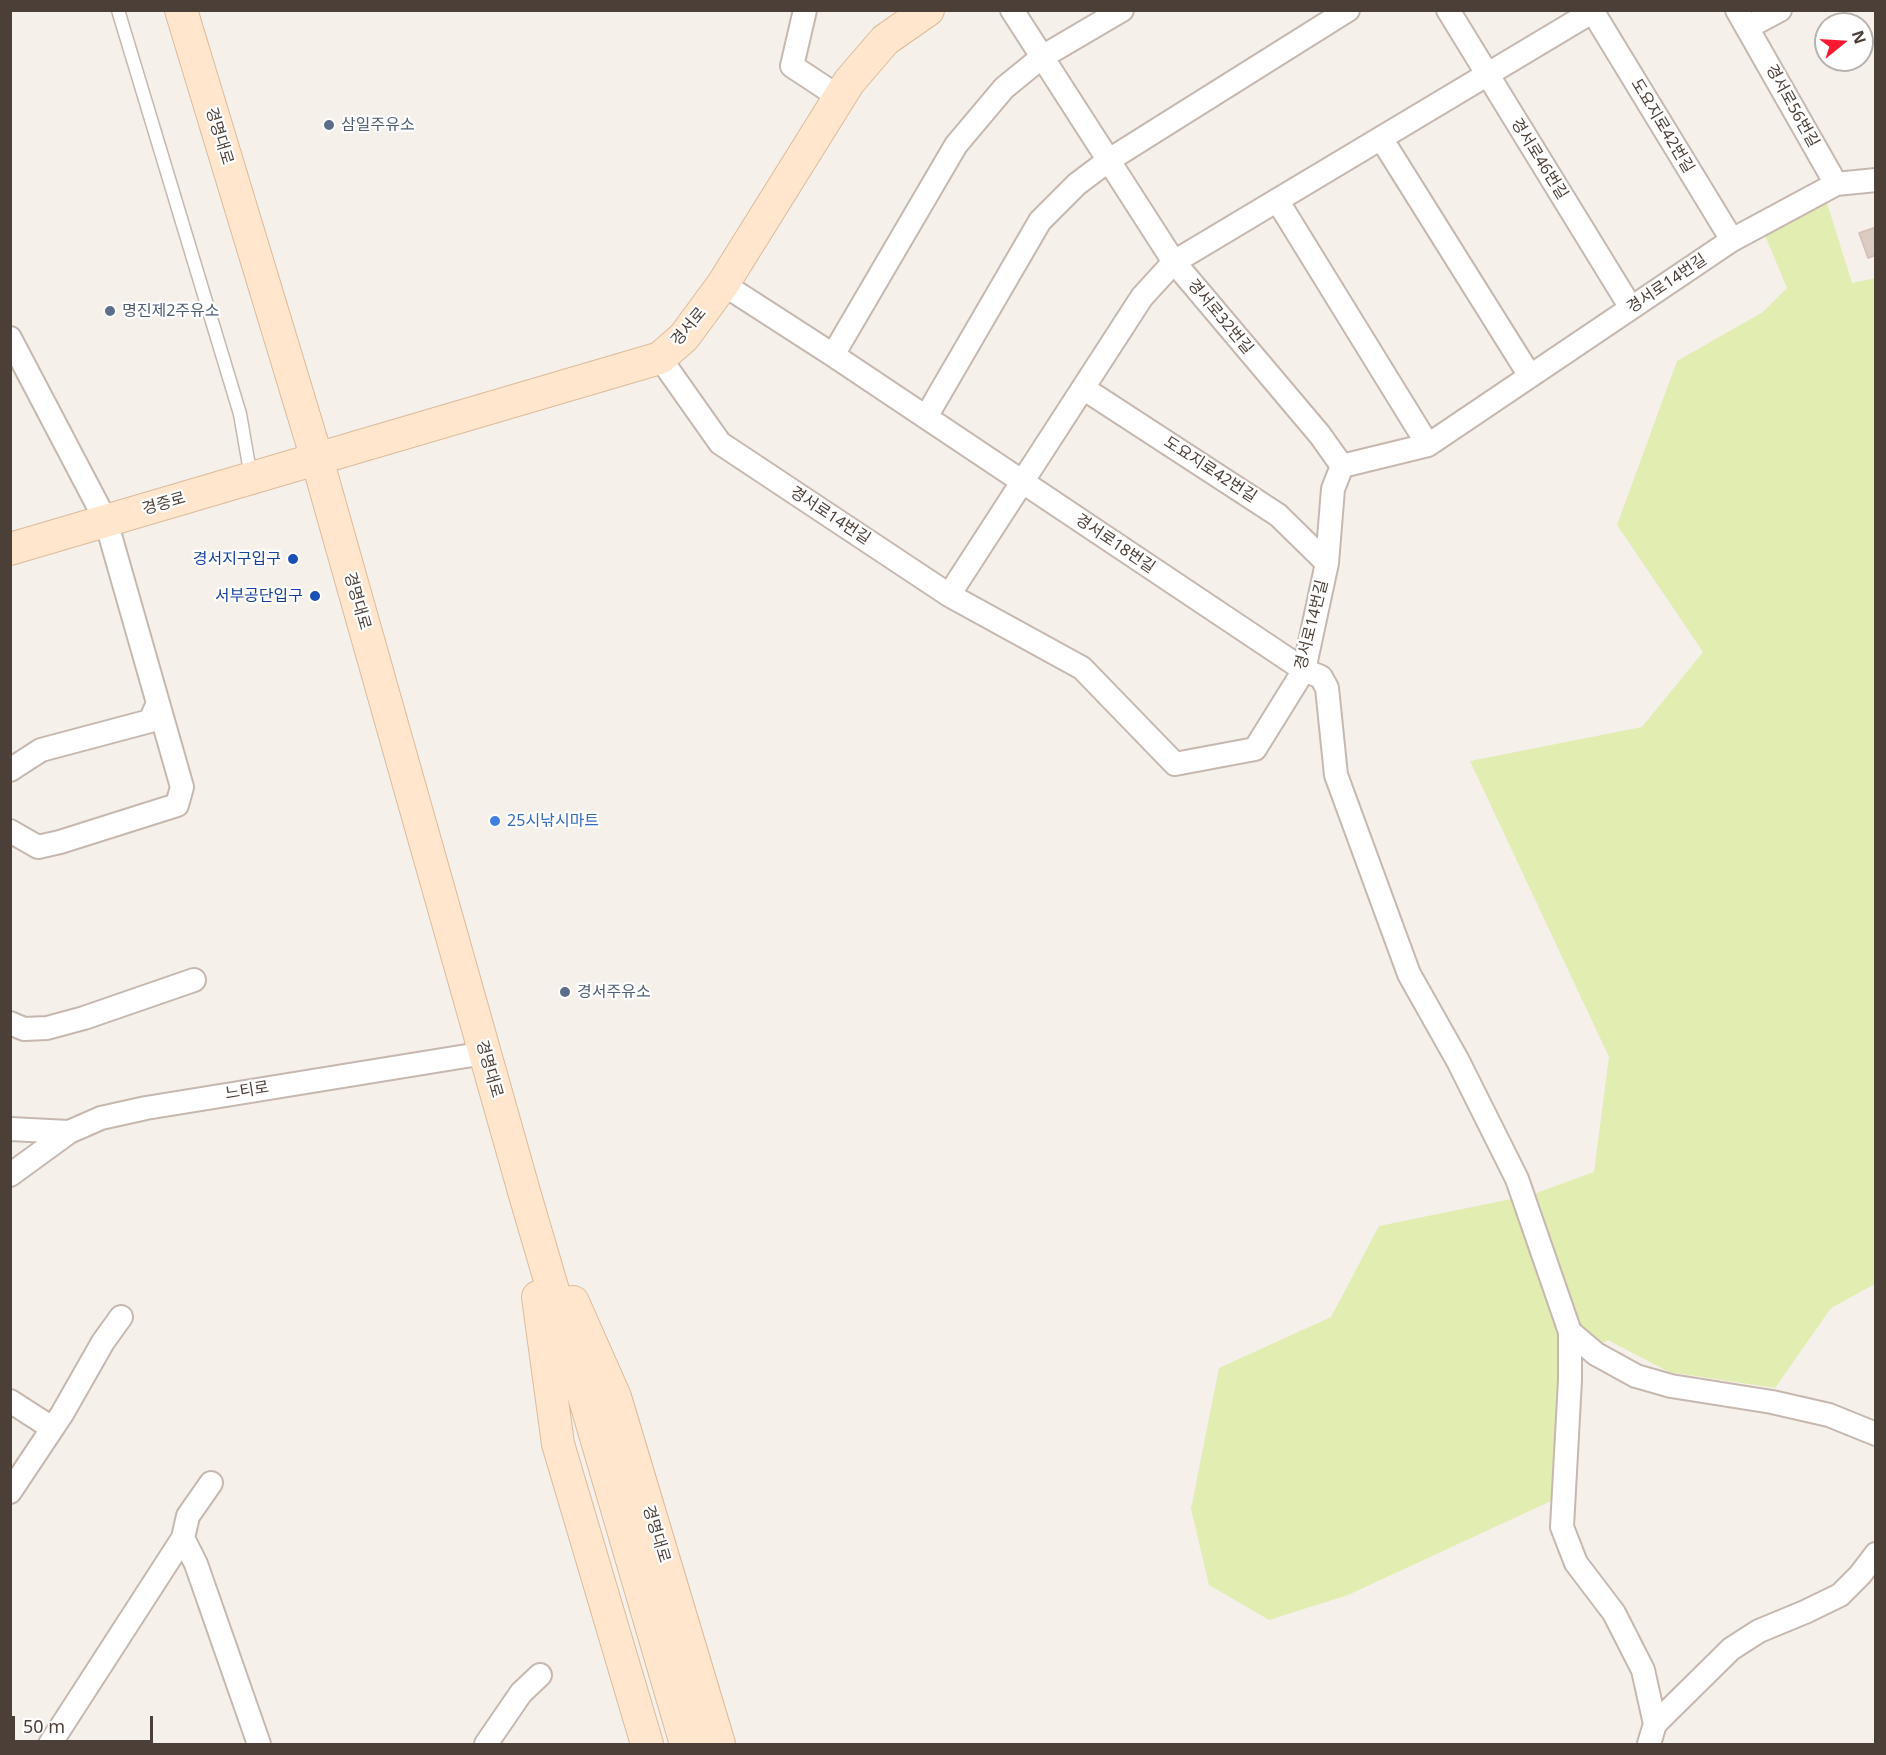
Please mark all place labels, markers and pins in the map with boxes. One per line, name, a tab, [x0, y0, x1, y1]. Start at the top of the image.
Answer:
place label: 삼일주유소	[341, 115, 415, 135]
marker: 삼일주유소	[322, 118, 336, 132]
place label: 명진제2주유소	[122, 301, 219, 321]
marker: 명진제2주유소	[103, 304, 117, 318]
place label: 경서지구입구	[193, 549, 281, 569]
marker: 경서지구입구	[286, 552, 300, 566]
place label: 서부공단입구	[215, 586, 303, 606]
marker: 서부공단입구	[308, 589, 322, 603]
place label: 25시낚시마트	[507, 811, 599, 831]
marker: 25시낚시마트	[488, 814, 502, 828]
place label: 경서주유소	[577, 982, 651, 1002]
marker: 경서주유소	[558, 985, 572, 999]

